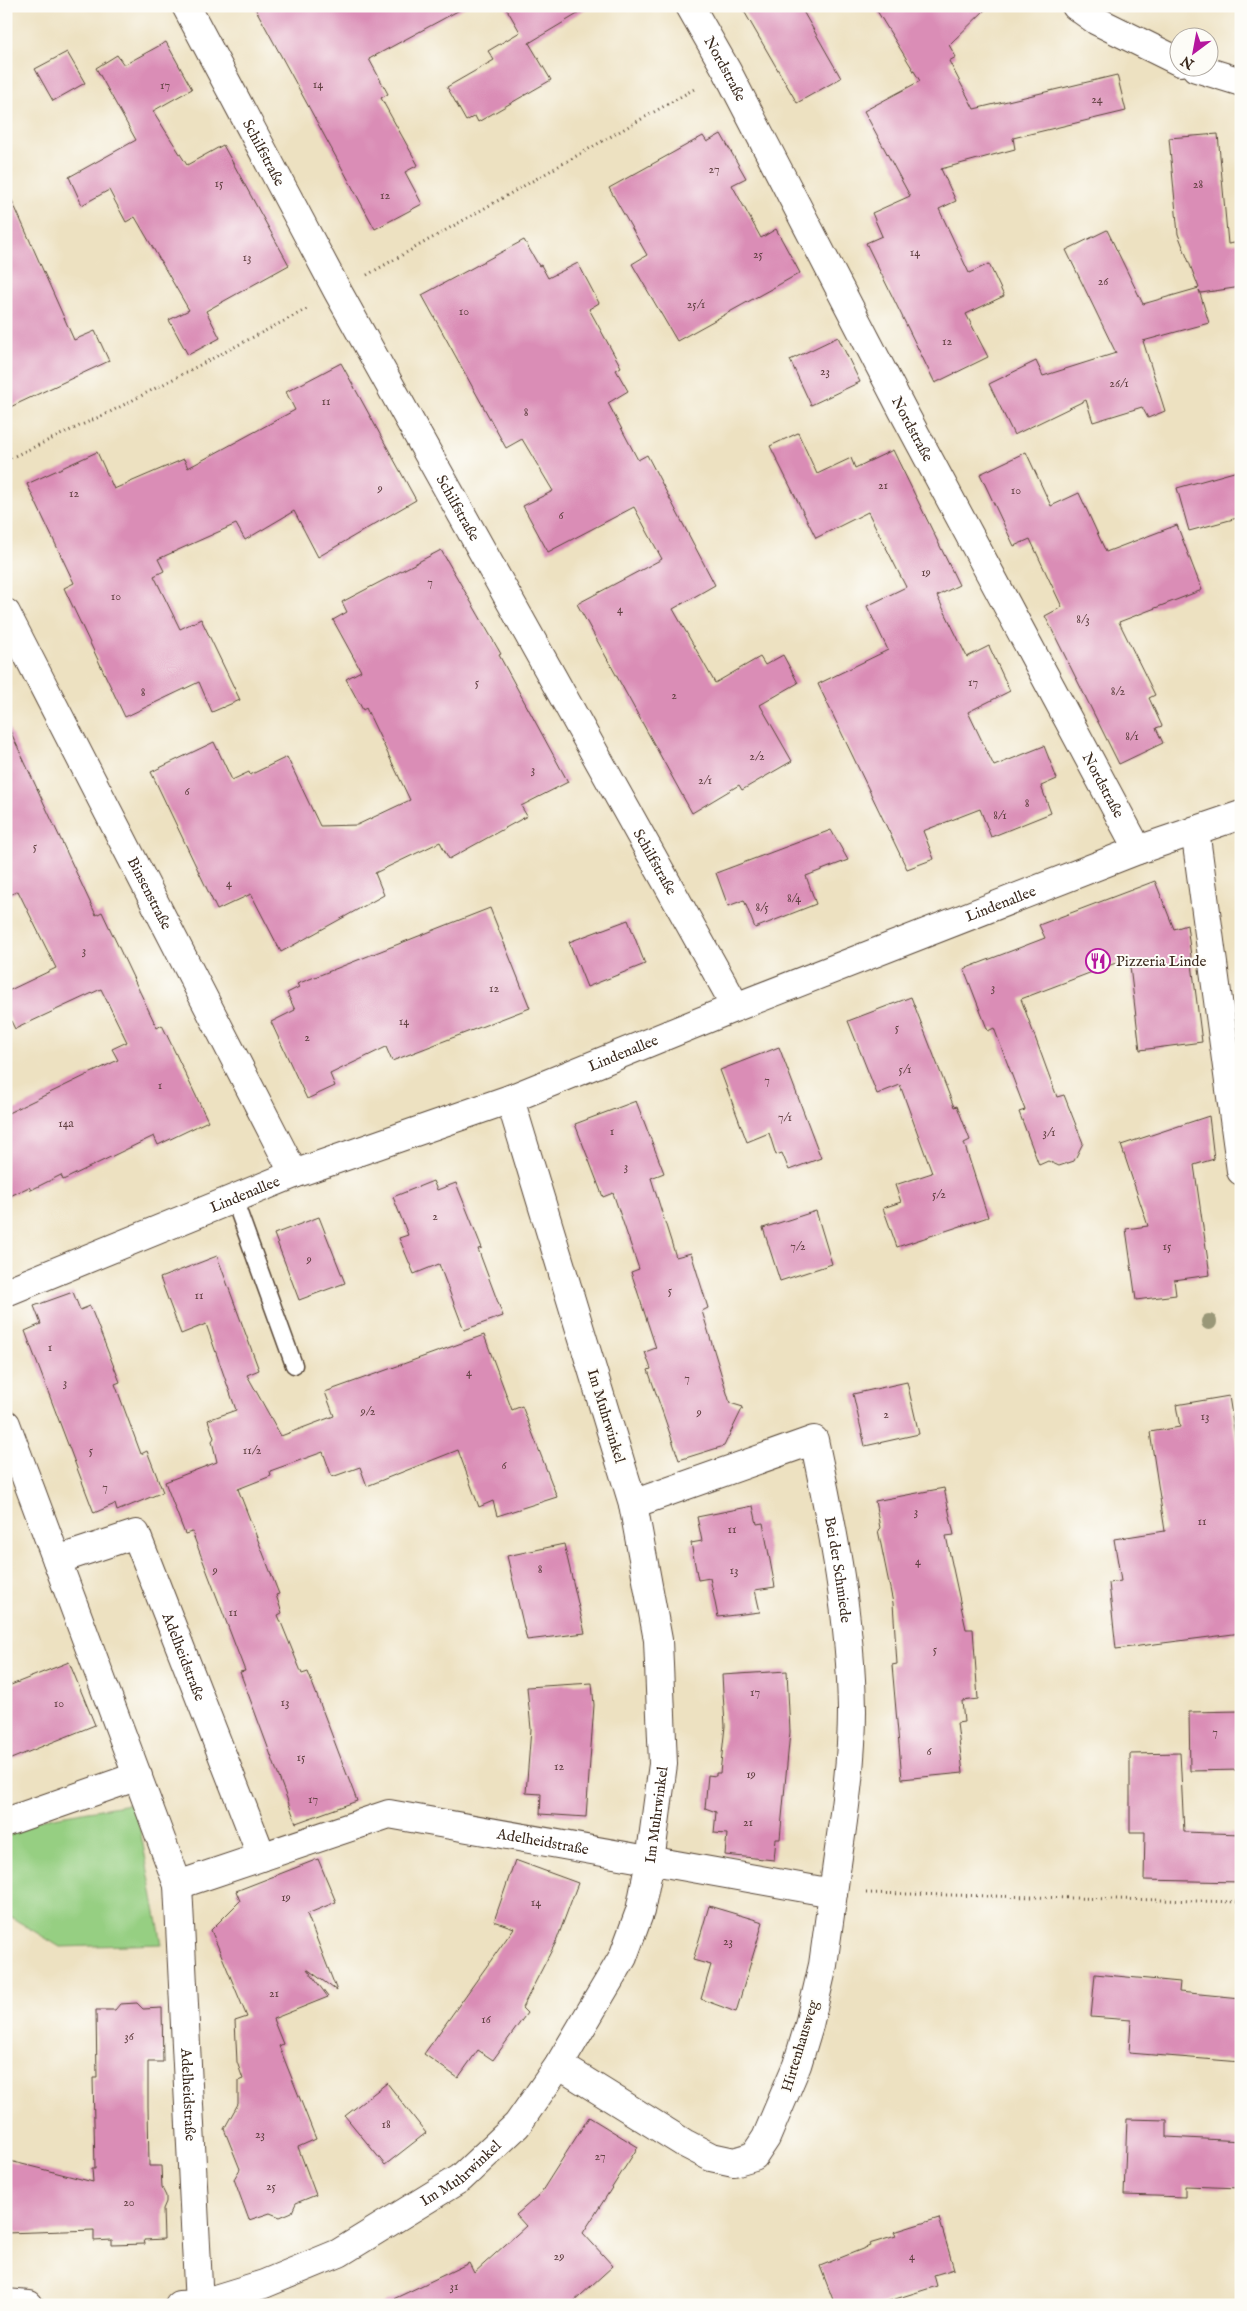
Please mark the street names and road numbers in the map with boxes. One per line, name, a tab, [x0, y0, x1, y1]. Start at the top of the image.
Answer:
street label: Nordstraße	[700, 33, 751, 105]
street label: Schilfstraße	[238, 116, 289, 189]
street label: Nordstraße	[888, 393, 938, 465]
street label: Schilfstraße	[432, 472, 484, 544]
street label: Nordstraße	[1078, 749, 1129, 821]
street label: Schilfstraße	[629, 825, 681, 898]
street label: Binsenstraße	[123, 854, 176, 933]
street label: Lindenallee	[963, 881, 1039, 926]
street label: Lindenallee	[585, 1030, 661, 1076]
street label: Lindenallee	[207, 1171, 283, 1217]
street label: Im Muhrwinkel	[583, 1367, 630, 1466]
street label: Bei der Schmiede	[820, 1515, 856, 1624]
street label: Adelheidstraße	[158, 1609, 210, 1704]
street label: Im Muhrwinkel	[640, 1764, 672, 1864]
street label: Adelheidstraße	[495, 1824, 591, 1859]
street label: Hirtenhausweg	[777, 1997, 823, 2094]
street label: Adelheidstraße	[177, 2047, 200, 2142]
street label: Im Muhrwinkel	[417, 2135, 505, 2210]

